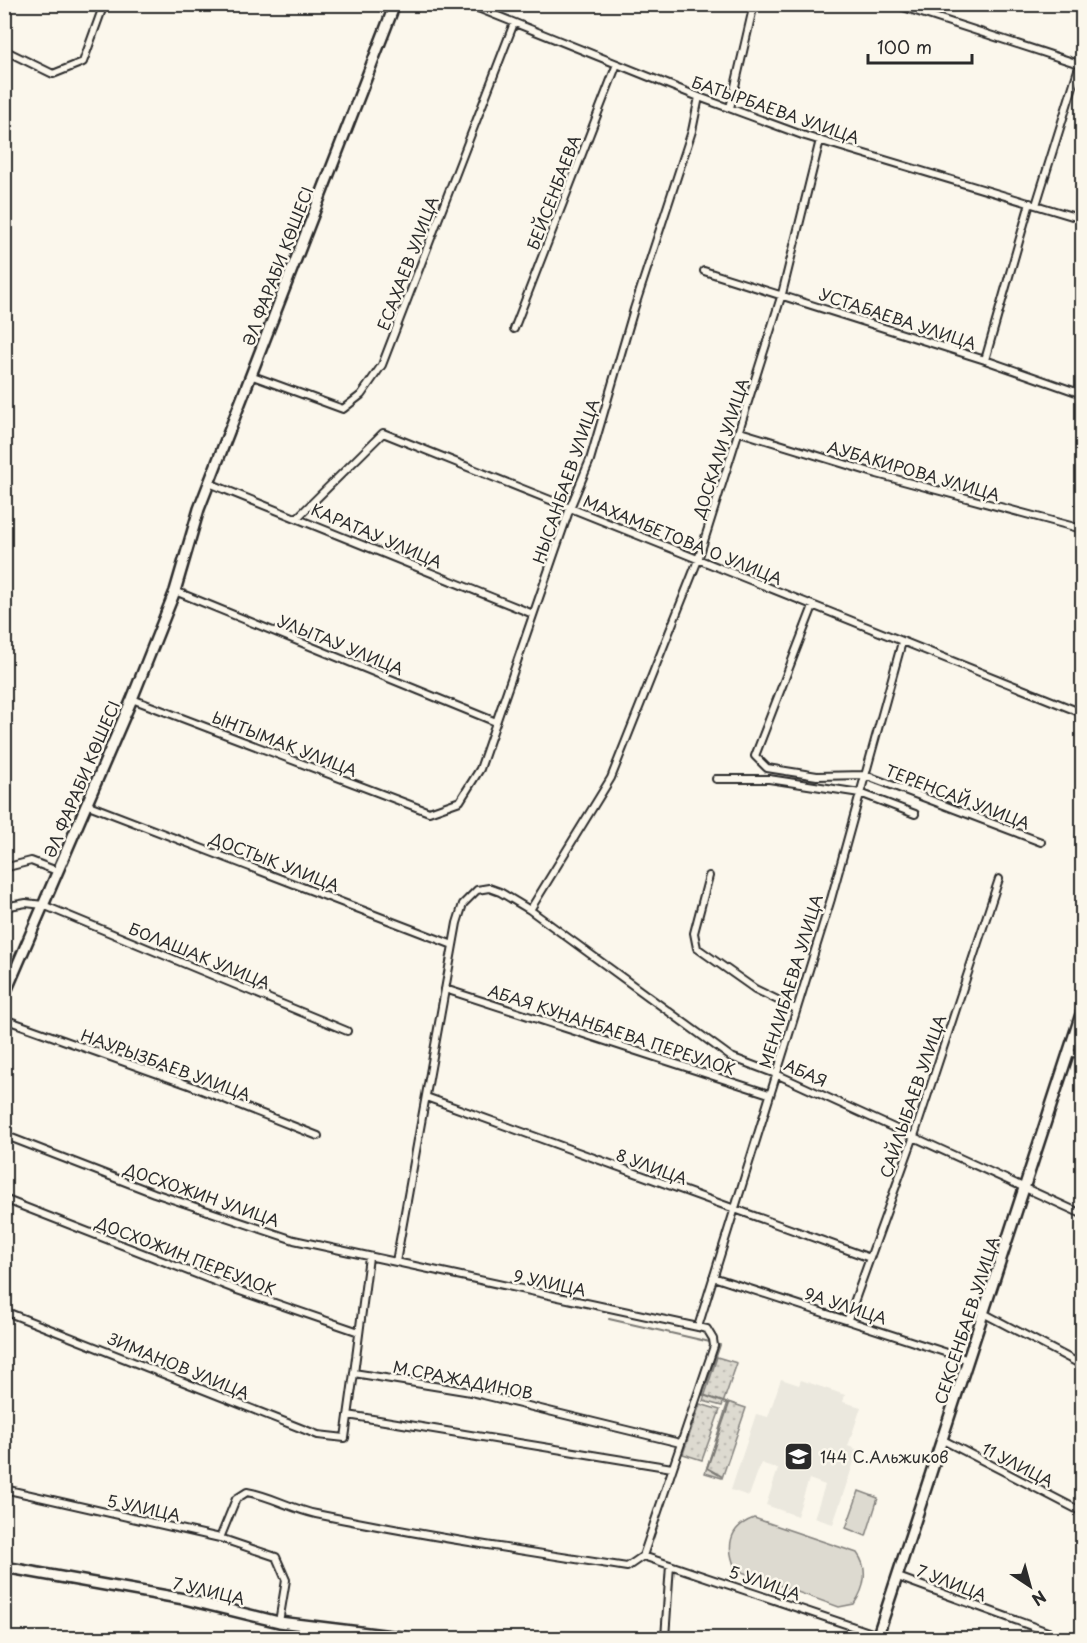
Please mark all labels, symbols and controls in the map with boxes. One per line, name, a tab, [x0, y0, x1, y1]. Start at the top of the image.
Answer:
scale bar	[868, 27, 972, 65]
text: 100 m	[877, 33, 932, 60]
street label: БАТЫРБАЕВА УЛИЦА	[689, 69, 863, 149]
street label: БЕЙСЕНБАЕВА	[520, 131, 586, 253]
street label: ӘЛ ФАРАБИ КӨШЕСІ	[236, 183, 318, 349]
street label: ЕСАХАЕВ УЛИЦА	[370, 192, 444, 334]
street label: УСТАБАЕВА УЛИЦА	[816, 281, 980, 355]
street label: ДОСКАЛИ УЛИЦА	[686, 375, 754, 522]
street label: НЫСАНБАЕВ УЛИЦА	[526, 395, 604, 567]
street label: АУБАКИРОВА УЛИЦА	[825, 434, 1003, 506]
street label: МАХАМБЕТОВА О УЛИЦА	[580, 488, 786, 590]
street label: КАРАТАУ УЛИЦА	[308, 497, 446, 573]
street label: УЛЫТАУ УЛИЦА	[274, 608, 408, 680]
street label: ӘЛ ФАРАБИ КӨШЕСІ	[37, 697, 125, 861]
street label: ЫНТЫМАК УЛИЦА	[209, 704, 361, 782]
street label: ТЕРЕНСАЙ УЛИЦА	[882, 757, 1034, 835]
street label: ДОСТЫК УЛИЦА	[206, 825, 343, 897]
street label: МЕНЛИБАЕВА УЛИЦА	[752, 891, 828, 1071]
street label: БОЛАШАК УЛИЦА	[126, 916, 274, 994]
street label: АБАЯ КУНАНБАЕВА ПЕРЕУЛОК	[486, 978, 738, 1080]
street label: САЙЛЫБАЕВ УЛИЦА	[873, 1011, 951, 1181]
street label: НАУРЫЗБАЕВ УЛИЦА	[78, 1022, 254, 1106]
street label: АБАЯ	[781, 1052, 831, 1092]
street label: 8 УЛИЦА	[613, 1142, 691, 1190]
street label: ДОСХОЖИН УЛИЦА	[120, 1156, 283, 1232]
street label: ДОСХОЖИН ПЕРЕУЛОК	[92, 1209, 279, 1300]
street label: СЕКСЕНБАЕВ УЛИЦА	[927, 1233, 1005, 1407]
street label: 9 УЛИЦА	[511, 1263, 589, 1301]
street label: 9А УЛИЦА	[802, 1280, 890, 1330]
street label: ЗИМАНОВ УЛИЦА	[104, 1325, 253, 1404]
street label: М.СРАЖАДИНОВ	[391, 1354, 535, 1404]
street label: 11 УЛИЦА	[978, 1436, 1058, 1492]
school or university icon: 144 С.Альжиков	[783, 1440, 815, 1472]
place label: 144 С.Альжиков	[820, 1444, 948, 1468]
street label: 5 УЛИЦА	[105, 1488, 183, 1526]
north arrow	[1000, 1556, 1060, 1616]
street label: 7 УЛИЦА	[913, 1558, 991, 1606]
street label: 5 УЛИЦА	[726, 1559, 804, 1605]
street label: 7 УЛИЦА	[171, 1570, 247, 1610]
text: N	[1027, 1586, 1052, 1612]

